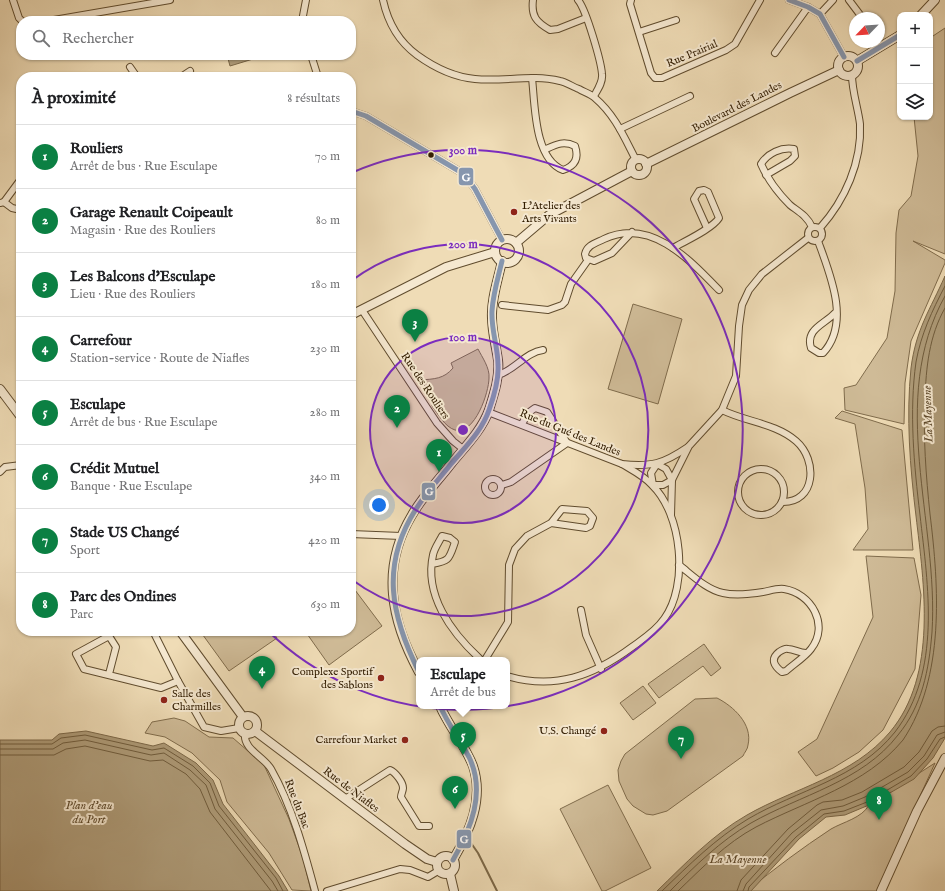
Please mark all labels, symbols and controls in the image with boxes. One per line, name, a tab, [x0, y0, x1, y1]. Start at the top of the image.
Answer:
north arrow	[849, 12, 885, 48]
map controls	[897, 12, 933, 120]
button: +	[897, 12, 933, 48]
search box	[16, 16, 356, 60]
icon: search	[30, 27, 52, 49]
text: Rechercher	[62, 29, 134, 48]
street label: Rue Prairial	[664, 37, 720, 71]
button: −	[897, 48, 933, 84]
street label: Boulevard des Landes	[690, 78, 784, 136]
button: layers	[897, 84, 933, 120]
text: À proximité	[32, 88, 116, 109]
text: 8 résultats	[287, 90, 340, 107]
text: Rouliers	[70, 139, 123, 158]
text: 300 m	[449, 143, 478, 158]
text: 1	[43, 148, 47, 165]
text: 70 m	[315, 148, 340, 165]
unlabelled marker	[426, 150, 436, 160]
text: Arrêt de bus · Rue Esculape	[70, 158, 218, 175]
line badge: G	[458, 167, 474, 186]
text: G	[462, 171, 471, 185]
place label: L'Atelier des Arts Vivants	[521, 199, 580, 226]
text: Garage Renault Coipeault	[70, 203, 233, 222]
marker: L'Atelier des Arts Vivants	[509, 207, 519, 217]
text: 2	[42, 212, 48, 229]
text: 80 m	[316, 212, 340, 229]
text: Magasin · Rue des Rouliers	[70, 222, 216, 239]
text: 200 m	[448, 237, 478, 252]
text: Les Balcons d'Esculape	[70, 267, 215, 286]
text: 3	[43, 276, 47, 293]
text: 180 m	[311, 276, 340, 293]
text: Lieu · Rue des Rouliers	[70, 286, 195, 303]
pin: 3	[402, 309, 428, 342]
text: 100 m	[449, 330, 478, 345]
text: Carrefour	[70, 331, 132, 350]
text: 4	[42, 340, 48, 357]
text: 230 m	[310, 340, 340, 357]
text: Station-service · Route de Niafles	[70, 350, 249, 367]
street label: Rue des Rouliers	[398, 350, 453, 422]
water label: La Mayenne	[920, 385, 937, 444]
text: Esculape	[70, 395, 126, 414]
pin: 2	[384, 395, 410, 428]
text: 5	[43, 404, 47, 421]
text: 280 m	[310, 404, 340, 421]
street label: Rue du Gué des Landes	[517, 406, 623, 460]
text: Arrêt de bus · Rue Esculape	[70, 414, 218, 431]
centre of rings	[456, 423, 470, 437]
pin: 1	[426, 439, 452, 472]
text: Crédit Mutuel	[70, 459, 159, 478]
text: 6	[42, 468, 48, 485]
text: 340 m	[310, 468, 340, 485]
text: Banque · Rue Esculape	[70, 478, 192, 495]
line badge: G	[421, 482, 436, 501]
text: G	[425, 485, 434, 499]
your location	[369, 495, 389, 515]
text: Stade US Changé	[70, 523, 179, 542]
text: 7	[42, 532, 48, 549]
text: 420 m	[308, 532, 340, 549]
text: Sport	[70, 542, 100, 559]
text: Parc des Ondines	[70, 587, 176, 606]
text: 8	[42, 596, 48, 613]
text: 630 m	[310, 596, 340, 613]
text: Parc	[70, 606, 93, 623]
pin: 4	[249, 656, 275, 689]
popup	[416, 657, 510, 709]
place label: Complexe Sportif des Sablons	[292, 665, 375, 692]
text: Esculape	[430, 665, 486, 684]
marker: Complexe Sportif des Sablons	[376, 673, 386, 683]
text: Arrêt de bus	[430, 684, 496, 701]
place label: Salle des Charmilles	[172, 687, 221, 714]
marker: Salle des Charmilles	[159, 695, 169, 705]
pin: 5	[450, 722, 476, 755]
place label: U.S. Changé	[539, 724, 596, 738]
marker: U.S. Changé	[599, 726, 609, 736]
pin: 7	[668, 726, 694, 759]
place label: Carrefour Market	[316, 733, 397, 747]
marker: Carrefour Market	[400, 735, 410, 745]
street label: Rue de Niafles	[320, 764, 382, 816]
pin: 6	[442, 776, 468, 809]
street label: Rue du Bac	[281, 777, 313, 831]
pin: 8	[866, 787, 892, 820]
water label: Plan d'eau du Port	[66, 798, 112, 827]
line badge: G	[456, 829, 472, 849]
text: G	[460, 833, 469, 847]
water label: La Mayenne	[709, 852, 766, 867]

